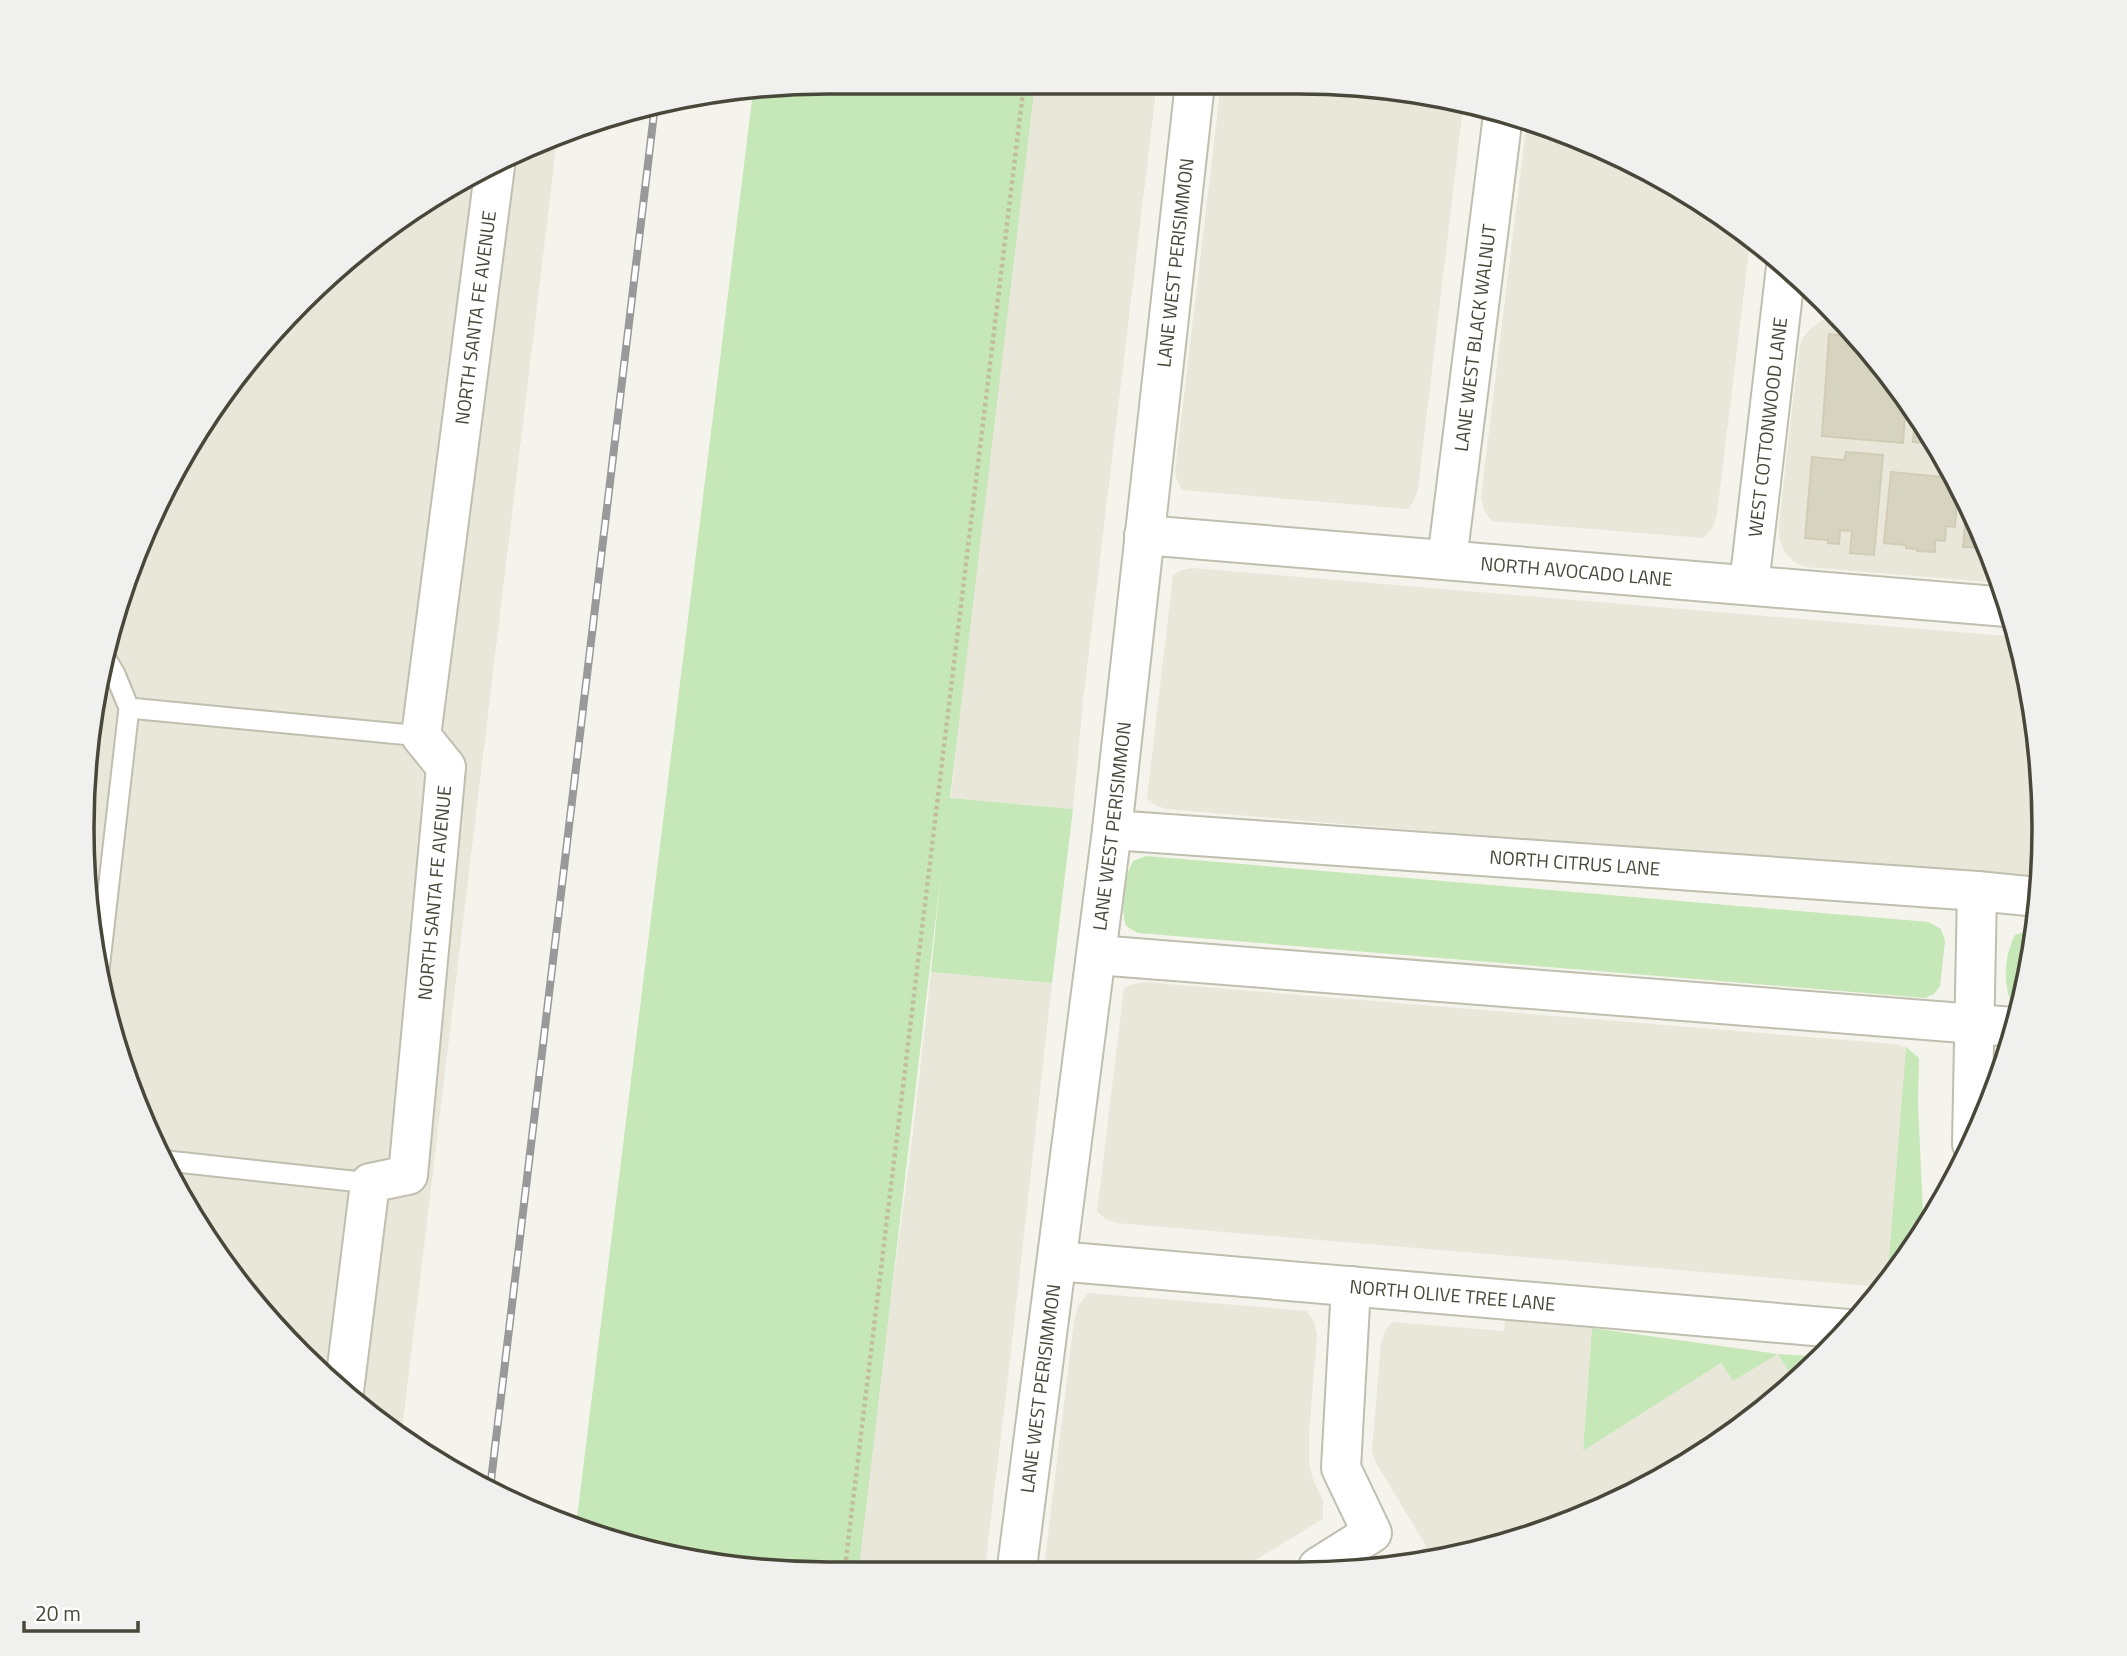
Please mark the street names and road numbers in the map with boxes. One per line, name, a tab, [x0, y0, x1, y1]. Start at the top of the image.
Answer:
street label: LANE WEST PERISIMMON	[1149, 156, 1201, 369]
street label: NORTH SANTA FE AVENUE	[447, 209, 503, 426]
street label: LANE WEST BLACK WALNUT	[1446, 222, 1503, 453]
street label: WEST COTTONWOOD LANE	[1740, 315, 1794, 539]
street label: NORTH AVOCADO LANE	[1479, 548, 1674, 593]
street label: LANE WEST PERISIMMON	[1084, 720, 1138, 932]
street label: NORTH SANTA FE AVENUE	[409, 784, 458, 1001]
street label: NORTH CITRUS LANE	[1488, 842, 1661, 883]
street label: NORTH OLIVE TREE LANE	[1348, 1271, 1557, 1318]
street label: LANE WEST PERISIMMON	[1012, 1282, 1067, 1495]

